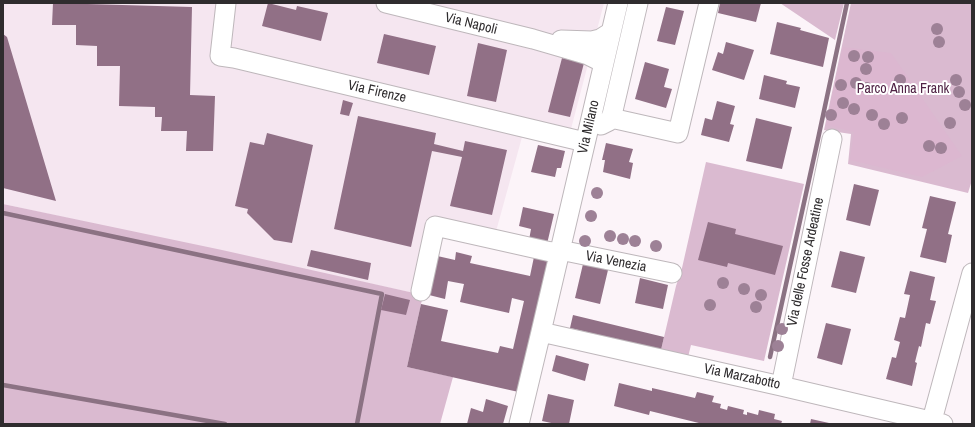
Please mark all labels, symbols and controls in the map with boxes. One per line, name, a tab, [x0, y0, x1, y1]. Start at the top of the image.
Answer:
street label: Via Napoli	[443, 9, 499, 39]
street label: Via Firenze	[346, 77, 408, 107]
park label: Parco Anna Frank	[857, 81, 949, 97]
street label: Via Milano	[575, 98, 603, 156]
street label: Via delle Fosse Ardeatine	[784, 196, 828, 328]
street label: Via Venezia	[584, 248, 648, 276]
street label: Via Marzabotto	[702, 361, 782, 393]

